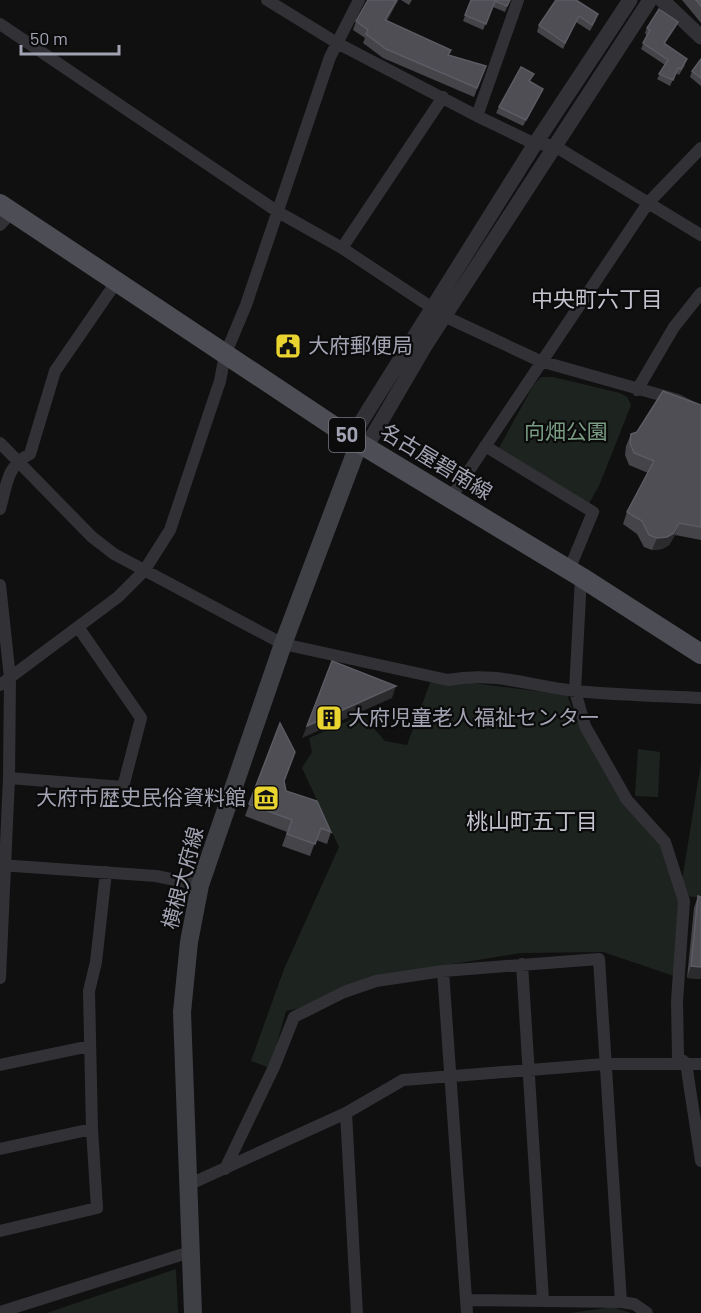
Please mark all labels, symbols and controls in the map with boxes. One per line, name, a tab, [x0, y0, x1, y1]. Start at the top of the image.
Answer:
scale bar	[21, 18, 118, 56]
text: 50 m	[30, 27, 68, 49]
district label: 中央町六丁目	[531, 285, 663, 311]
public building icon: 大府郵便局	[273, 331, 303, 361]
place label: 大府郵便局	[308, 332, 413, 357]
road number: 50	[329, 418, 365, 452]
street label: 名古屋碧南線	[376, 418, 497, 504]
park label: 向畑公園	[524, 418, 608, 443]
building icon: 大府児童老人福祉センター	[314, 703, 344, 733]
place label: 大府児童老人福祉センター	[348, 704, 600, 729]
museum icon: 大府市歴史民俗資料館	[251, 783, 281, 813]
place label: 大府市歴史民俗資料館	[36, 784, 246, 809]
district label: 桃山町五丁目	[466, 807, 598, 833]
street label: 横根大府線	[156, 824, 207, 932]

